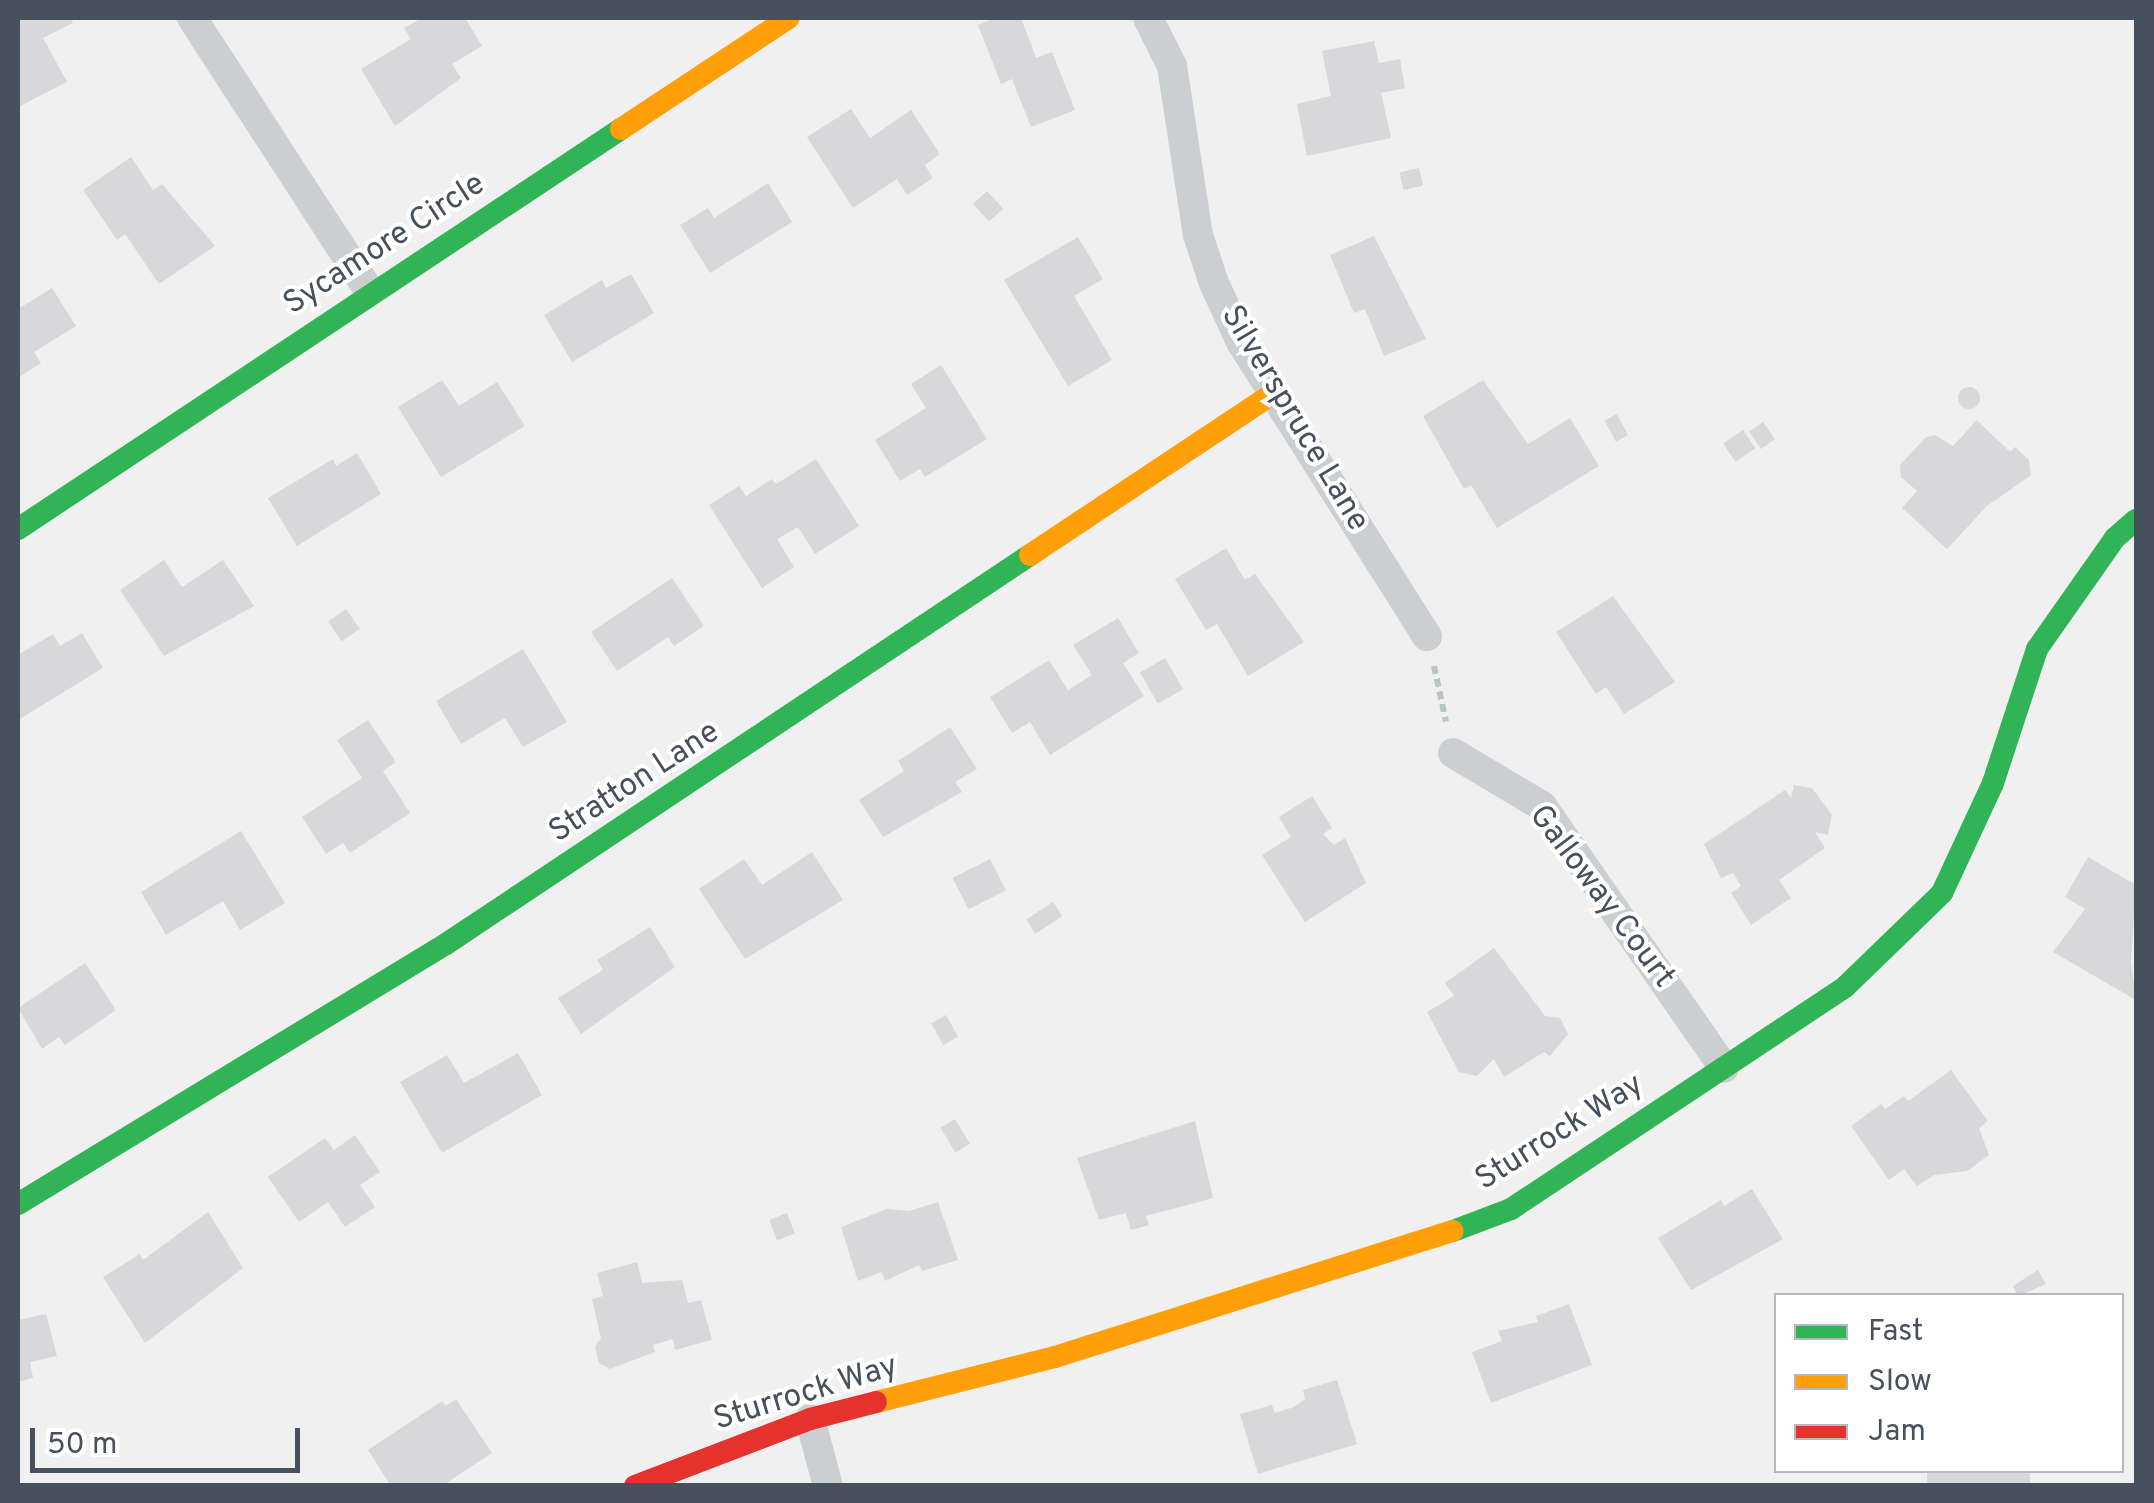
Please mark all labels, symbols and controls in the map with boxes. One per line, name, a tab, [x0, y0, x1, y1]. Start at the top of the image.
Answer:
street label: Sycamore Circle	[277, 166, 493, 324]
street label: Silverspruce Lane	[1212, 299, 1376, 539]
street label: Stratton Lane	[543, 714, 727, 852]
street label: Galloway Court	[1520, 798, 1682, 996]
street label: Sturrock Way	[1469, 1066, 1651, 1200]
legend	[1774, 1293, 2124, 1473]
text: Fast	[1868, 1314, 1923, 1351]
street label: Sturrock Way	[709, 1348, 903, 1440]
text: Slow	[1868, 1364, 1932, 1401]
scale bar	[35, 1408, 305, 1470]
text: Jam	[1868, 1414, 1926, 1451]
text: 50 m	[47, 1427, 117, 1464]

